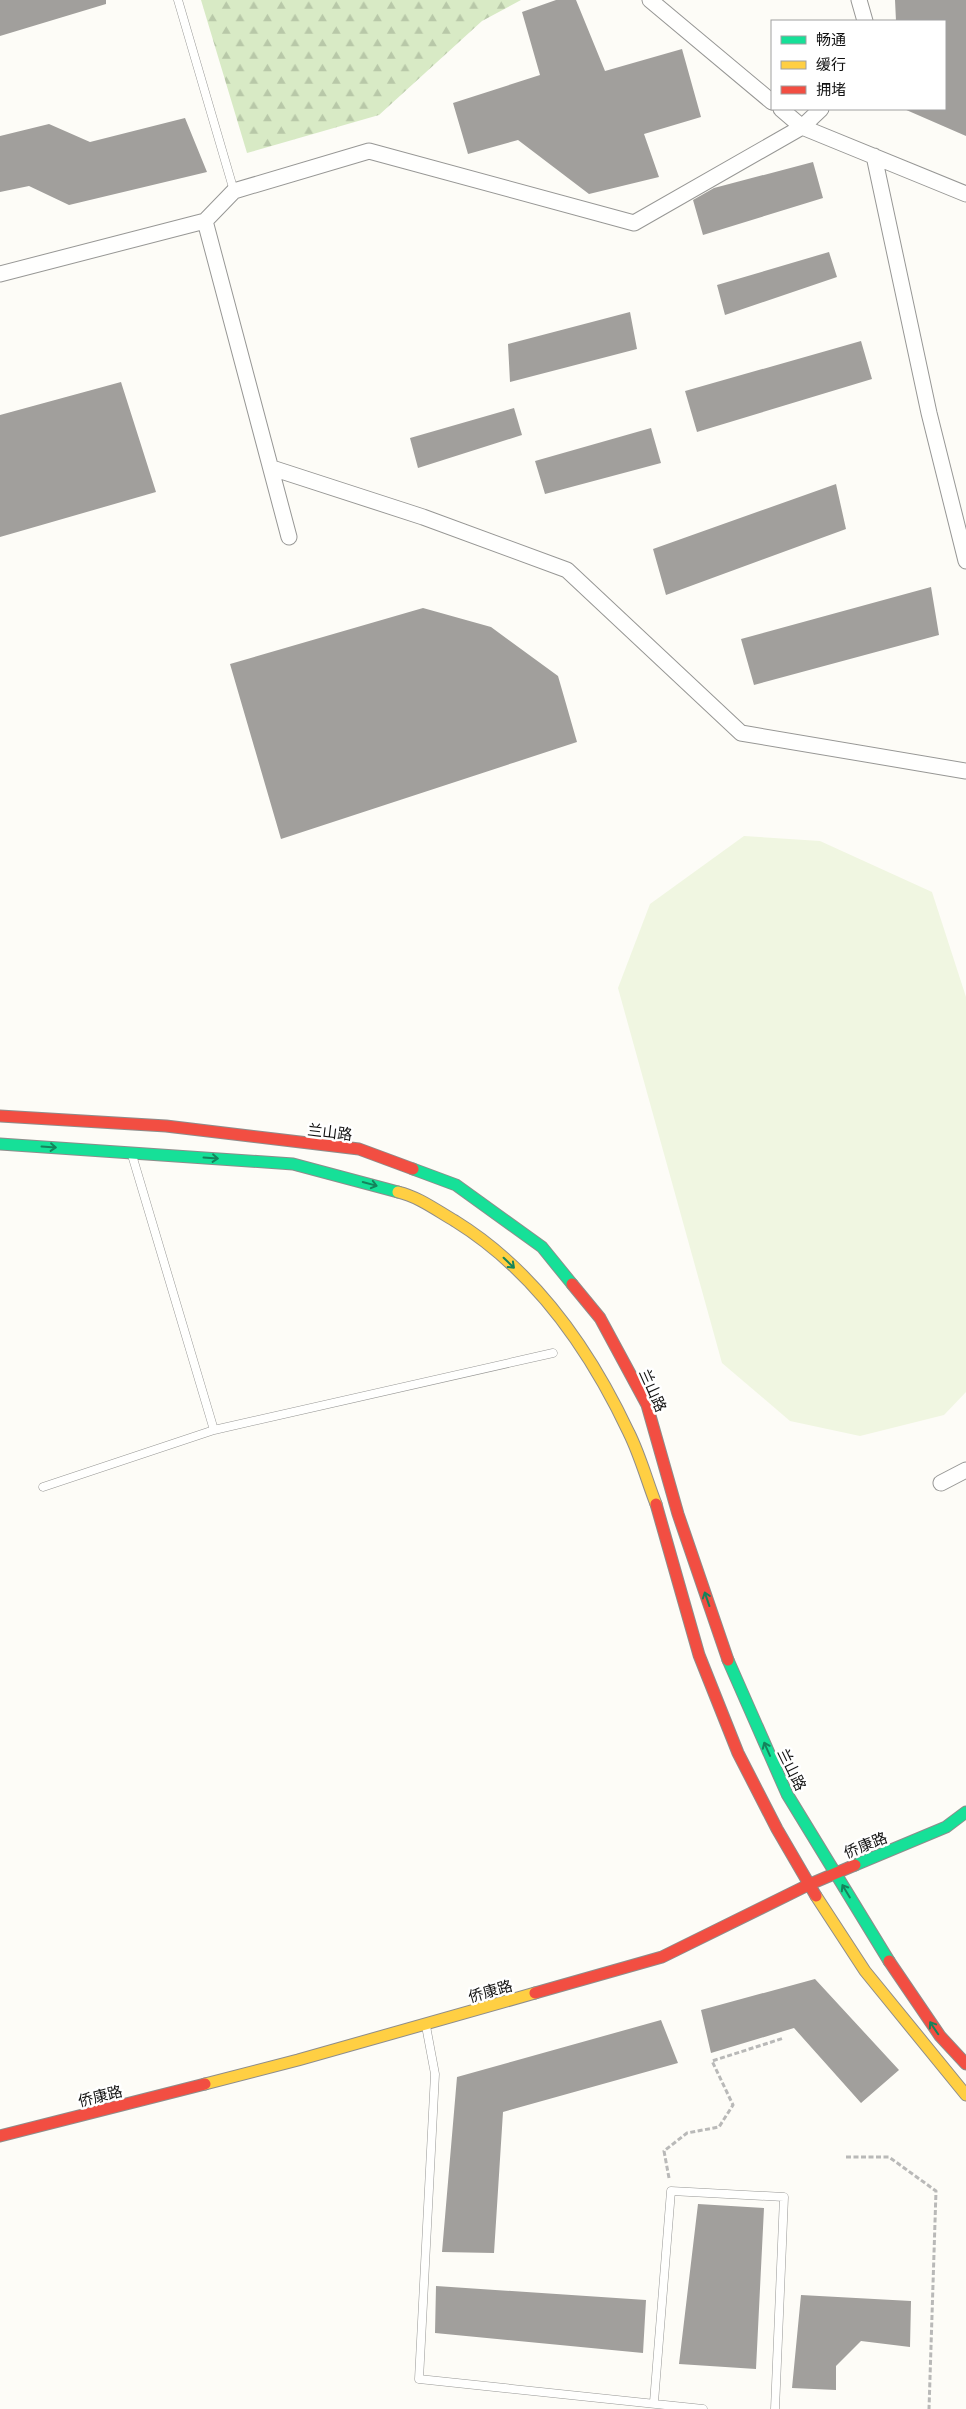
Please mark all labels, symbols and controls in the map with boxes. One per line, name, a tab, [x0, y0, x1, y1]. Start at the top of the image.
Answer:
legend	[771, 20, 946, 110]
text: 畅通	[816, 27, 846, 50]
text: 缓行	[816, 52, 846, 75]
text: 拥堵	[816, 77, 846, 100]
street label: 兰山路	[306, 1117, 354, 1145]
one-way arrow	[40, 1142, 56, 1152]
one-way arrow	[202, 1153, 218, 1163]
one-way arrow	[362, 1180, 378, 1190]
one-way arrow	[503, 1257, 516, 1269]
street label: 兰山路	[634, 1365, 674, 1415]
one-way arrow	[702, 1591, 711, 1607]
one-way arrow	[762, 1742, 771, 1757]
street label: 兰山路	[773, 1744, 813, 1794]
street label: 侨康路	[840, 1825, 890, 1863]
one-way arrow	[840, 1884, 850, 1898]
street label: 侨康路	[465, 1973, 515, 2007]
one-way arrow	[929, 2021, 939, 2035]
street label: 侨康路	[75, 2078, 125, 2112]

